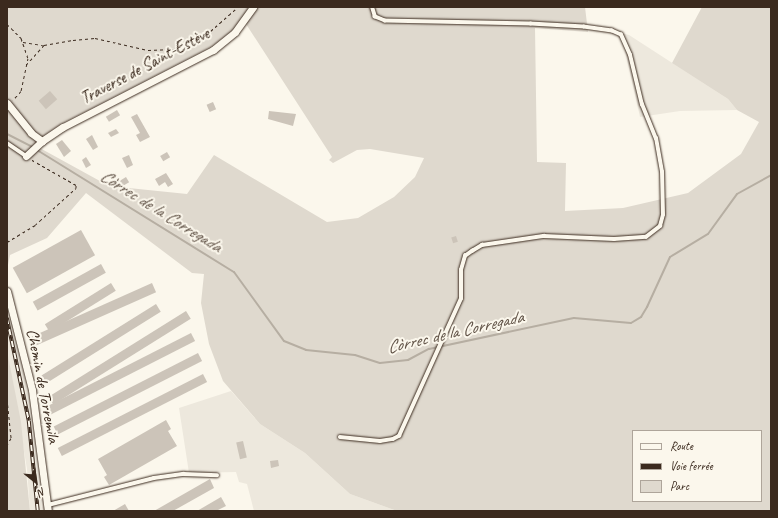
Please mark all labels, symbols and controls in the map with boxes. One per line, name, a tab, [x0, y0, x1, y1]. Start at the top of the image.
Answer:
street label: Traverse de Saint-Estève	[77, 23, 213, 109]
water label: Còrrec de la Corregada	[96, 165, 226, 257]
water label: Còrrec de la Corregada	[385, 306, 525, 358]
street label: Chemin de Torremila	[22, 327, 64, 445]
legend	[632, 430, 762, 502]
text: Route	[670, 438, 693, 454]
text: Voie ferrée	[670, 458, 713, 474]
north arrow	[16, 462, 56, 502]
text: Parc	[670, 478, 689, 494]
text: N	[36, 485, 48, 500]

